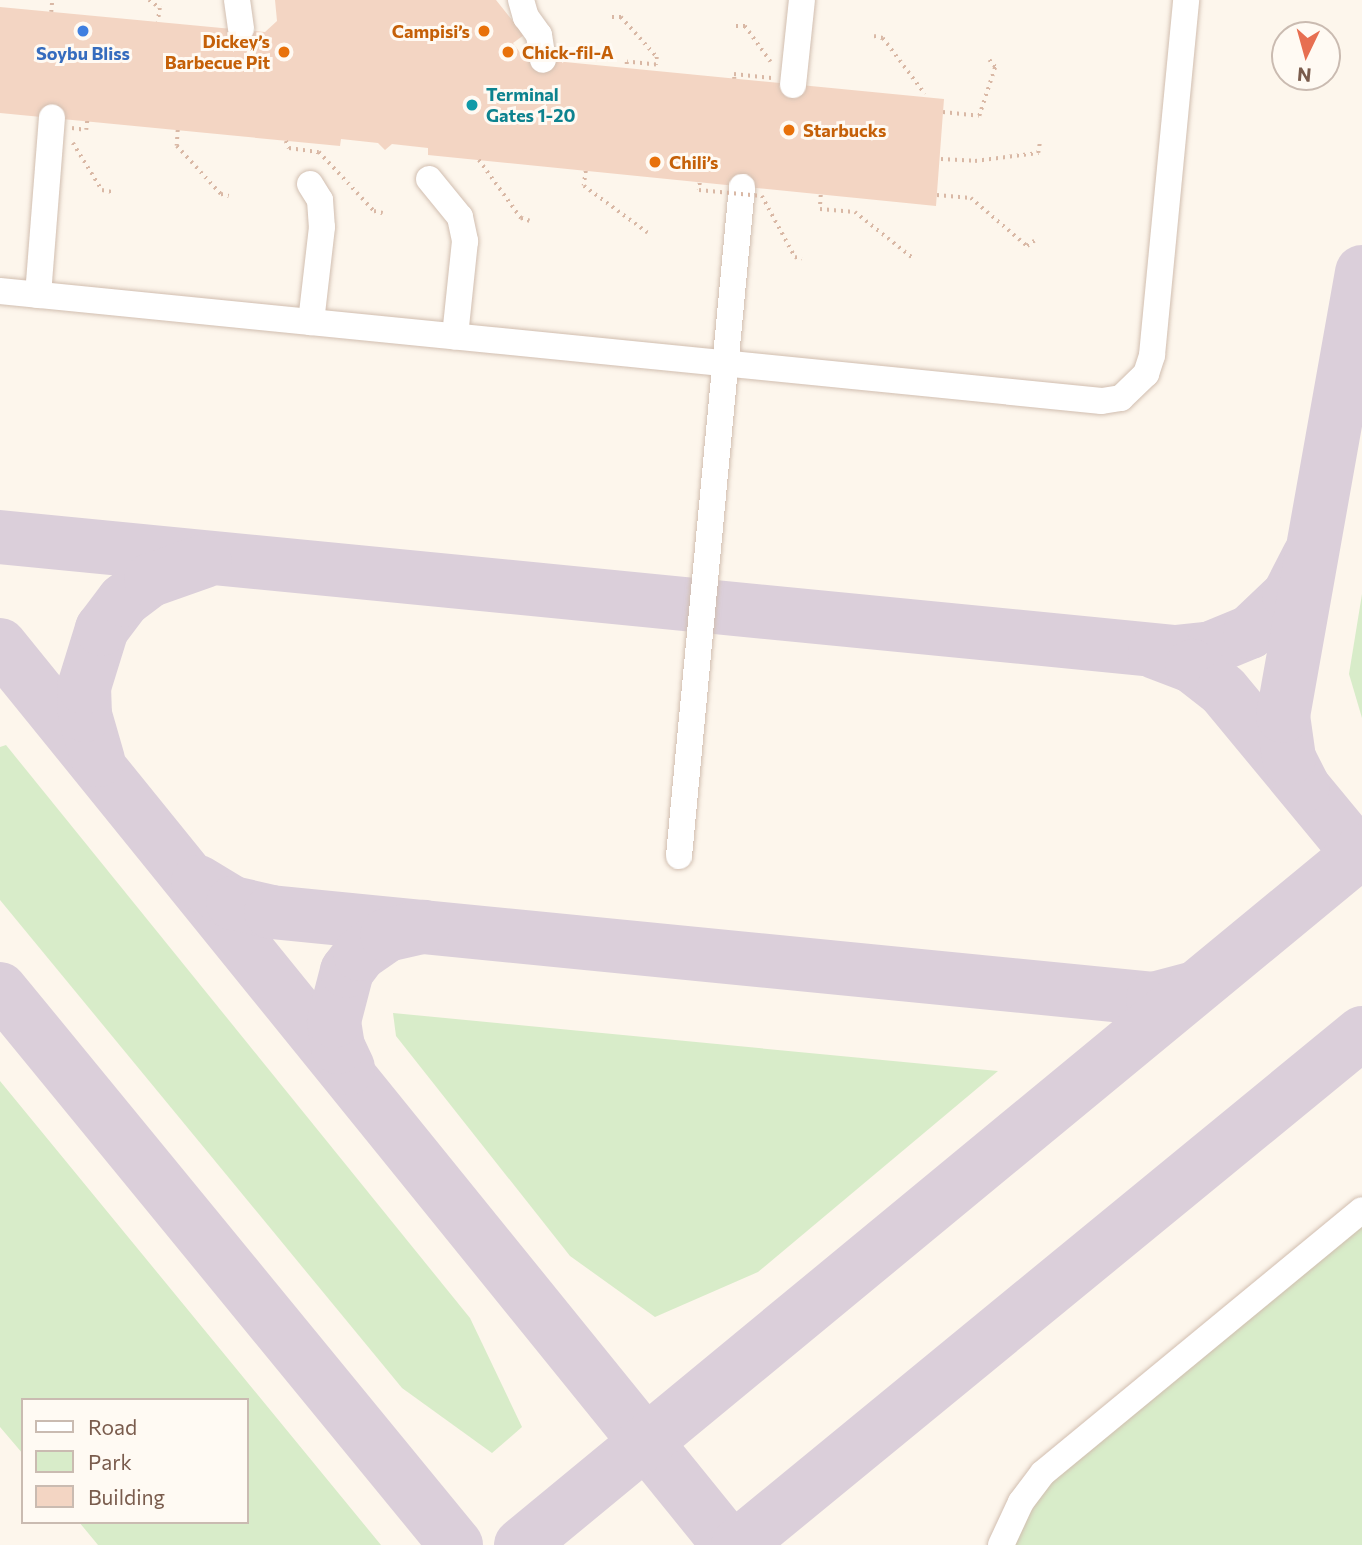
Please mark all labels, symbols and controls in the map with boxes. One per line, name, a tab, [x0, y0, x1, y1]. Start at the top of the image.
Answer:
place label: Campisi’s	[392, 20, 470, 42]
north arrow	[1271, 21, 1341, 91]
marker: Soybu Bliss	[75, 23, 91, 39]
marker: Campisi’s	[476, 23, 492, 39]
place label: Dickey’s Barbecue Pit	[165, 31, 270, 74]
place label: Chick-fil-A	[522, 41, 614, 63]
place label: Soybu Bliss	[36, 42, 130, 64]
marker: Dickey’s Barbecue Pit	[276, 44, 292, 60]
marker: Chick-fil-A	[500, 44, 516, 60]
text: N	[1296, 63, 1312, 88]
place label: Terminal Gates 1-20	[486, 84, 575, 126]
marker: Terminal Gates 1-20	[464, 97, 480, 113]
place label: Starbucks	[803, 119, 887, 141]
marker: Starbucks	[781, 122, 797, 138]
place label: Chili’s	[669, 151, 718, 173]
marker: Chili’s	[647, 154, 663, 170]
legend	[21, 1398, 248, 1524]
text: Road	[88, 1414, 137, 1439]
text: Park	[88, 1449, 132, 1474]
text: Building	[88, 1484, 165, 1509]

